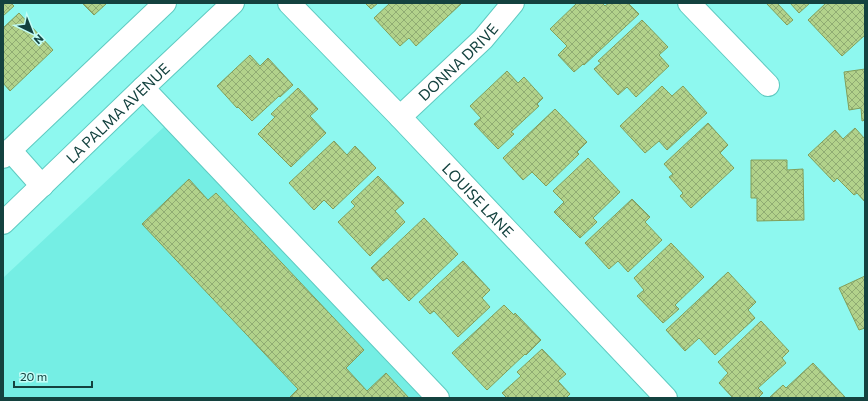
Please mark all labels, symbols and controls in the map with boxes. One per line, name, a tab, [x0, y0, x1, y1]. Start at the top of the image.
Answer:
north arrow	[12, 12, 52, 52]
street label: DONNA DRIVE	[414, 19, 501, 104]
text: N	[32, 32, 47, 47]
street label: LA PALMA AVENUE	[62, 59, 173, 167]
street label: LOUISE LANE	[439, 159, 518, 241]
scale bar	[14, 363, 92, 389]
text: 20 m	[20, 369, 47, 383]

